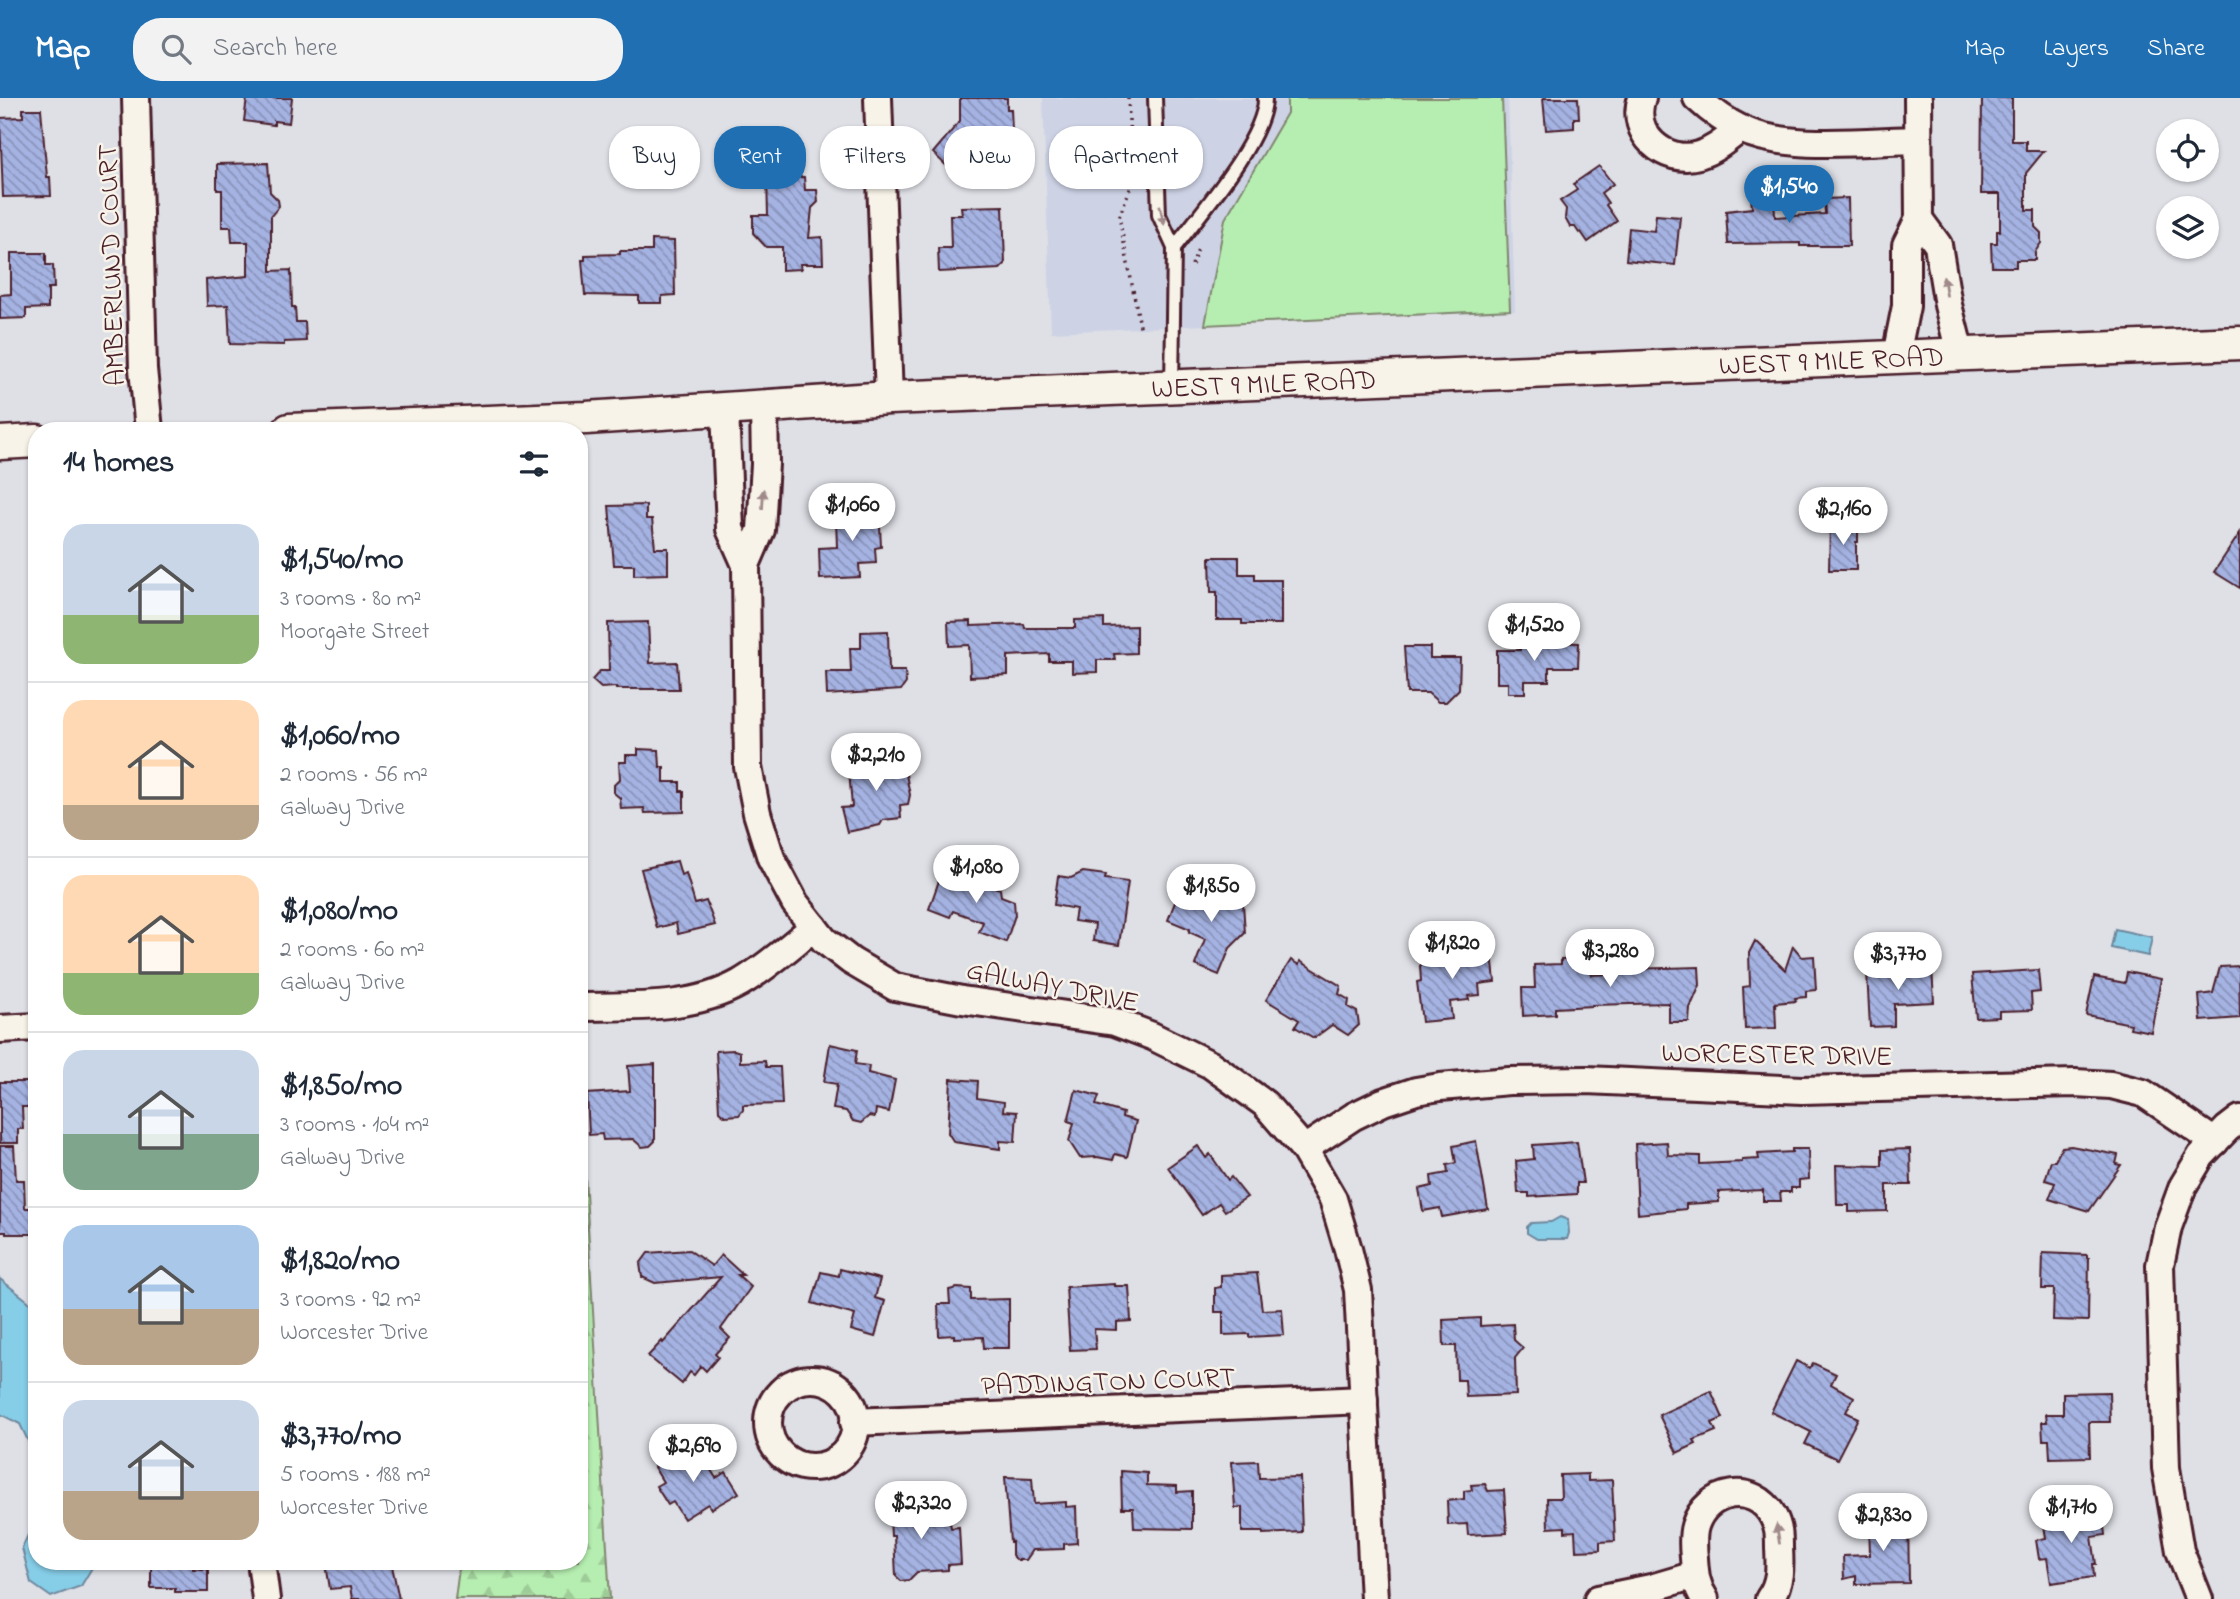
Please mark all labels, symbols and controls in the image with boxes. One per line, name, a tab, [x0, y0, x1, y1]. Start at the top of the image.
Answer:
search box	[133, 18, 623, 81]
text: Map	[35, 25, 91, 73]
icon: search	[157, 30, 195, 68]
text: Search here	[213, 30, 337, 68]
text: Map	[1965, 32, 2005, 67]
text: Layers	[2043, 32, 2109, 67]
text: Share	[2147, 32, 2205, 67]
map controls	[2156, 119, 2219, 259]
button: locate	[2156, 119, 2219, 182]
chip: Buy	[609, 126, 700, 189]
chip: Rent	[714, 126, 806, 189]
chip: Filters	[820, 126, 930, 189]
chip: New	[944, 126, 1035, 189]
chip: Apartment	[1049, 126, 1203, 189]
street label: AMBERLUND COURT	[89, 143, 138, 387]
pin: $1,540	[1732, 166, 1846, 225]
text: $1,540	[1760, 171, 1818, 204]
button: layers	[2156, 196, 2219, 259]
one-way arrow	[1156, 204, 1167, 226]
one-way arrow	[1939, 275, 1950, 297]
street label: WEST 9 MILE ROAD	[1718, 338, 1945, 388]
street label: WEST 9 MILE ROAD	[1151, 361, 1377, 411]
text: 14 homes	[63, 442, 174, 486]
icon: filters	[515, 445, 553, 483]
pin: $1,060	[795, 484, 909, 543]
one-way arrow	[758, 488, 769, 510]
pin: $2,160	[1786, 488, 1900, 547]
text: $1,060	[824, 489, 880, 522]
text: $2,160	[1815, 493, 1871, 526]
text: $1,540/mo	[280, 539, 404, 583]
icon: home	[119, 552, 203, 636]
text: 3 rooms · 80 m²	[280, 583, 421, 616]
pin: $1,520	[1477, 603, 1591, 663]
text: $1,520	[1504, 609, 1564, 642]
text: Moorgate Street	[280, 616, 430, 649]
text: $1,060/mo	[280, 715, 400, 759]
icon: home	[119, 728, 203, 812]
pin: $2,210	[819, 734, 933, 793]
text: $2,210	[847, 739, 905, 772]
text: 2 rooms · 56 m²	[280, 759, 428, 792]
text: Galway Drive	[280, 792, 405, 825]
pin: $1,080	[919, 846, 1033, 905]
text: $1,080	[949, 851, 1003, 884]
pin: $1,850	[1154, 864, 1268, 924]
text: $1,850	[1183, 870, 1239, 903]
text: $1,080/mo	[280, 890, 398, 934]
icon: home	[119, 903, 203, 987]
pin: $1,820	[1395, 922, 1509, 981]
text: $1,820	[1424, 927, 1480, 960]
pin: $3,280	[1553, 930, 1667, 989]
pin: $3,770	[1841, 932, 1955, 992]
text: 2 rooms · 60 m²	[280, 934, 425, 967]
text: $3,280	[1581, 935, 1639, 968]
text: $3,770	[1870, 938, 1926, 971]
street label: GALWAY DRIVE	[963, 952, 1142, 1025]
text: Galway Drive	[280, 967, 405, 1000]
street label: WORCESTER DRIVE	[1661, 1034, 1893, 1079]
text: $1,850/mo	[280, 1065, 402, 1109]
icon: home	[119, 1078, 203, 1162]
text: 3 rooms · 104 m²	[280, 1109, 429, 1142]
text: Galway Drive	[280, 1142, 405, 1175]
text: $1,820/mo	[280, 1240, 400, 1284]
icon: home	[119, 1253, 203, 1337]
text: 3 rooms · 92 m²	[280, 1284, 421, 1317]
text: Worcester Drive	[280, 1317, 428, 1350]
street label: PADDINGTON COURT	[980, 1359, 1236, 1408]
text: $3,770/mo	[280, 1415, 402, 1459]
pin: $2,690	[636, 1424, 750, 1484]
icon: home	[119, 1428, 203, 1512]
text: $2,690	[665, 1430, 721, 1463]
text: 5 rooms · 188 m²	[280, 1459, 431, 1492]
pin: $2,320	[864, 1482, 978, 1541]
pin: $1,710	[2014, 1486, 2128, 1545]
text: $2,320	[891, 1487, 951, 1520]
text: $1,710	[2045, 1491, 2097, 1524]
text: Worcester Drive	[280, 1492, 428, 1525]
pin: $2,830	[1826, 1494, 1940, 1553]
text: $2,830	[1854, 1499, 1912, 1532]
one-way arrow	[1772, 1523, 1783, 1545]

